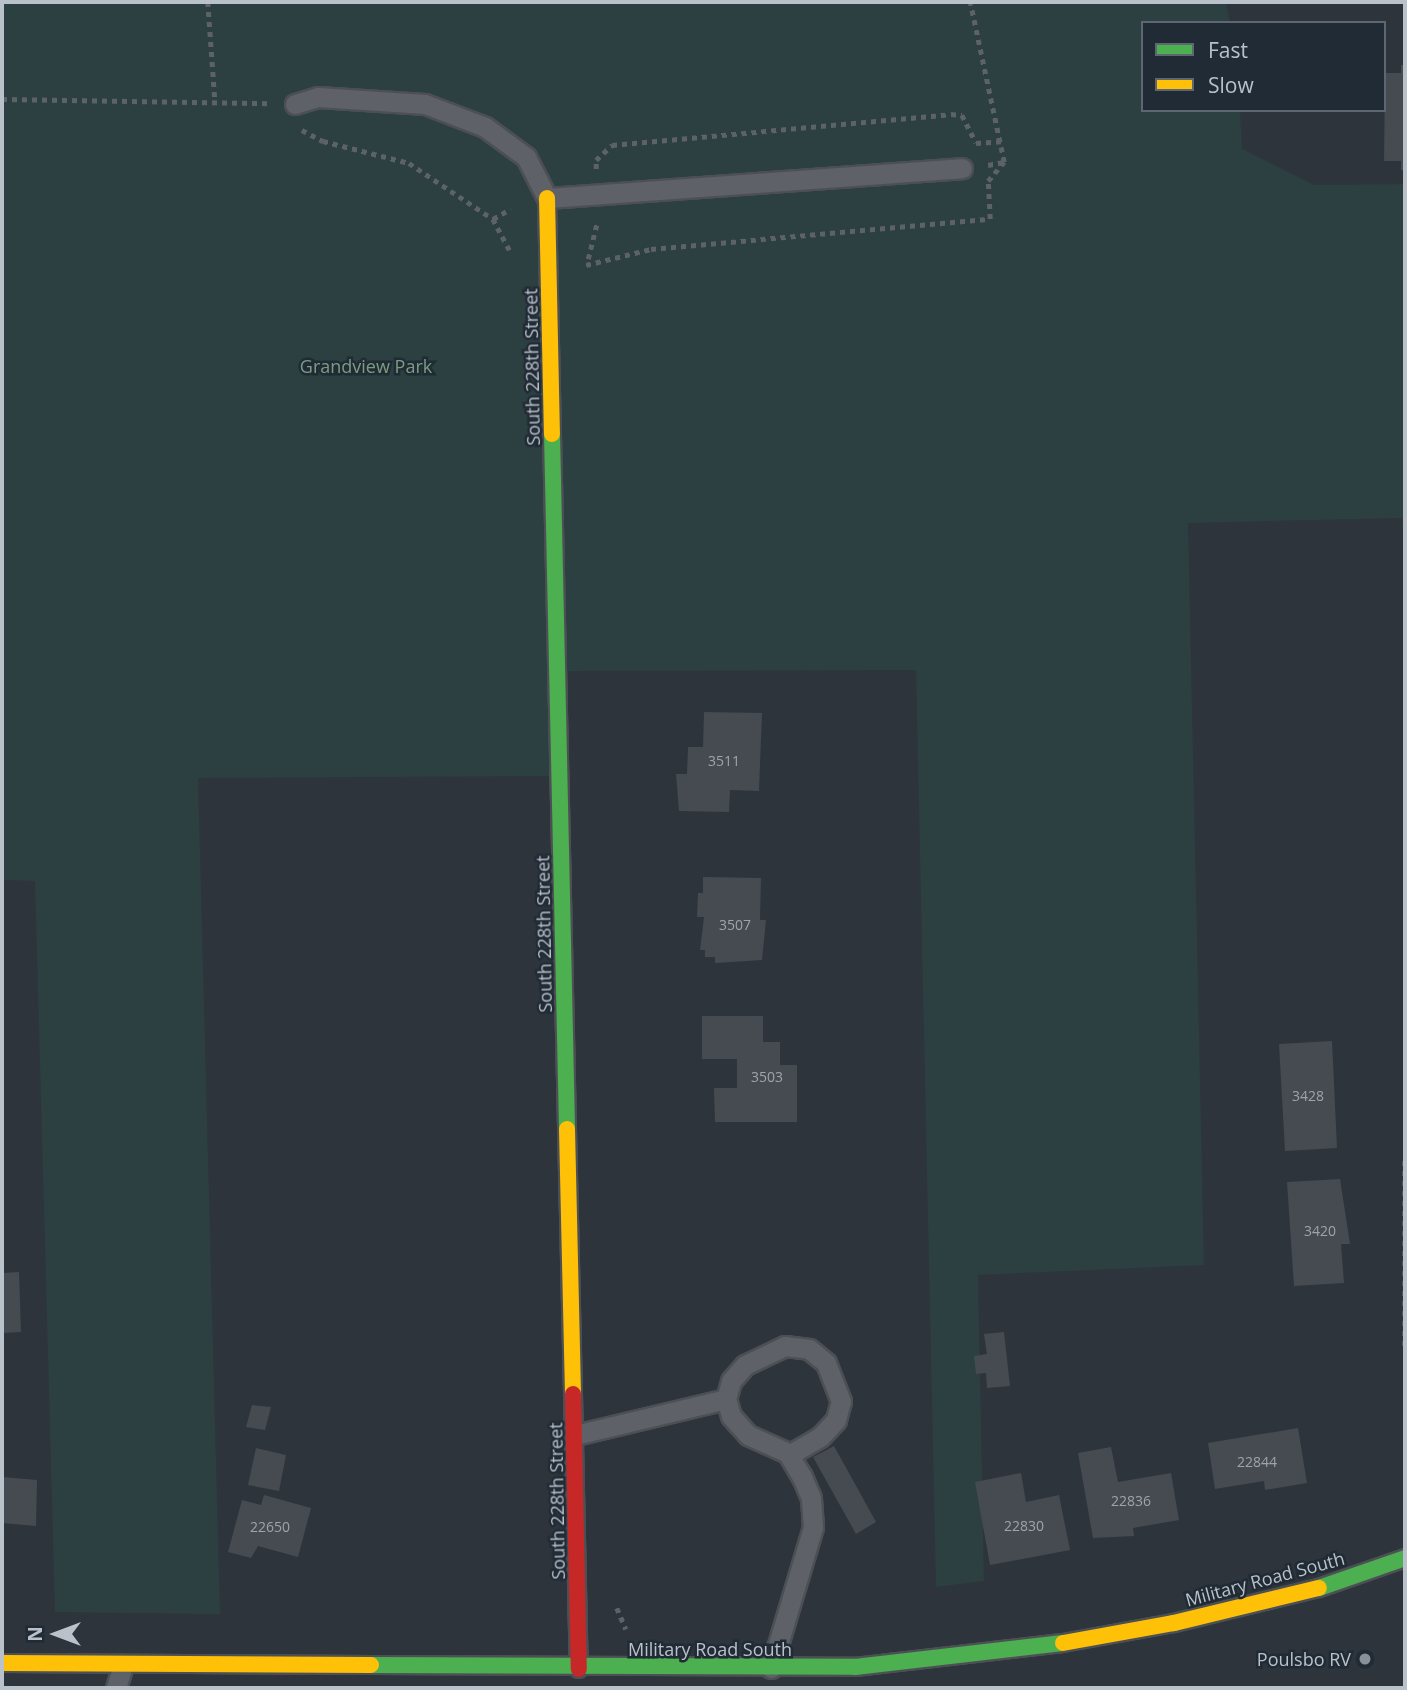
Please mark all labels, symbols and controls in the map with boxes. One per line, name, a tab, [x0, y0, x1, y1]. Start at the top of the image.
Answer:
legend	[1141, 21, 1386, 112]
text: Fast	[1208, 36, 1248, 64]
text: Slow	[1208, 71, 1254, 99]
street label: South 228th Street	[520, 288, 544, 446]
park label: Grandview Park	[300, 355, 432, 377]
house number: 3511	[708, 753, 740, 769]
street label: South 228th Street	[532, 855, 556, 1013]
house number: 3507	[719, 917, 751, 933]
house number: 3503	[751, 1069, 783, 1085]
house number: 3428	[1292, 1088, 1324, 1104]
house number: 3420	[1304, 1223, 1336, 1239]
street label: South 228th Street	[545, 1422, 569, 1580]
house number: 22844	[1237, 1454, 1277, 1470]
house number: 22836	[1111, 1493, 1151, 1509]
house number: 22830	[1004, 1518, 1044, 1534]
house number: 22650	[250, 1519, 290, 1535]
street label: Military Road South	[1183, 1547, 1347, 1611]
north arrow	[21, 1599, 91, 1669]
text: N	[22, 1626, 48, 1642]
street label: Military Road South	[628, 1638, 792, 1660]
place label: Poulsbo RV	[1257, 1648, 1351, 1670]
marker: Poulsbo RV	[1357, 1651, 1373, 1667]

